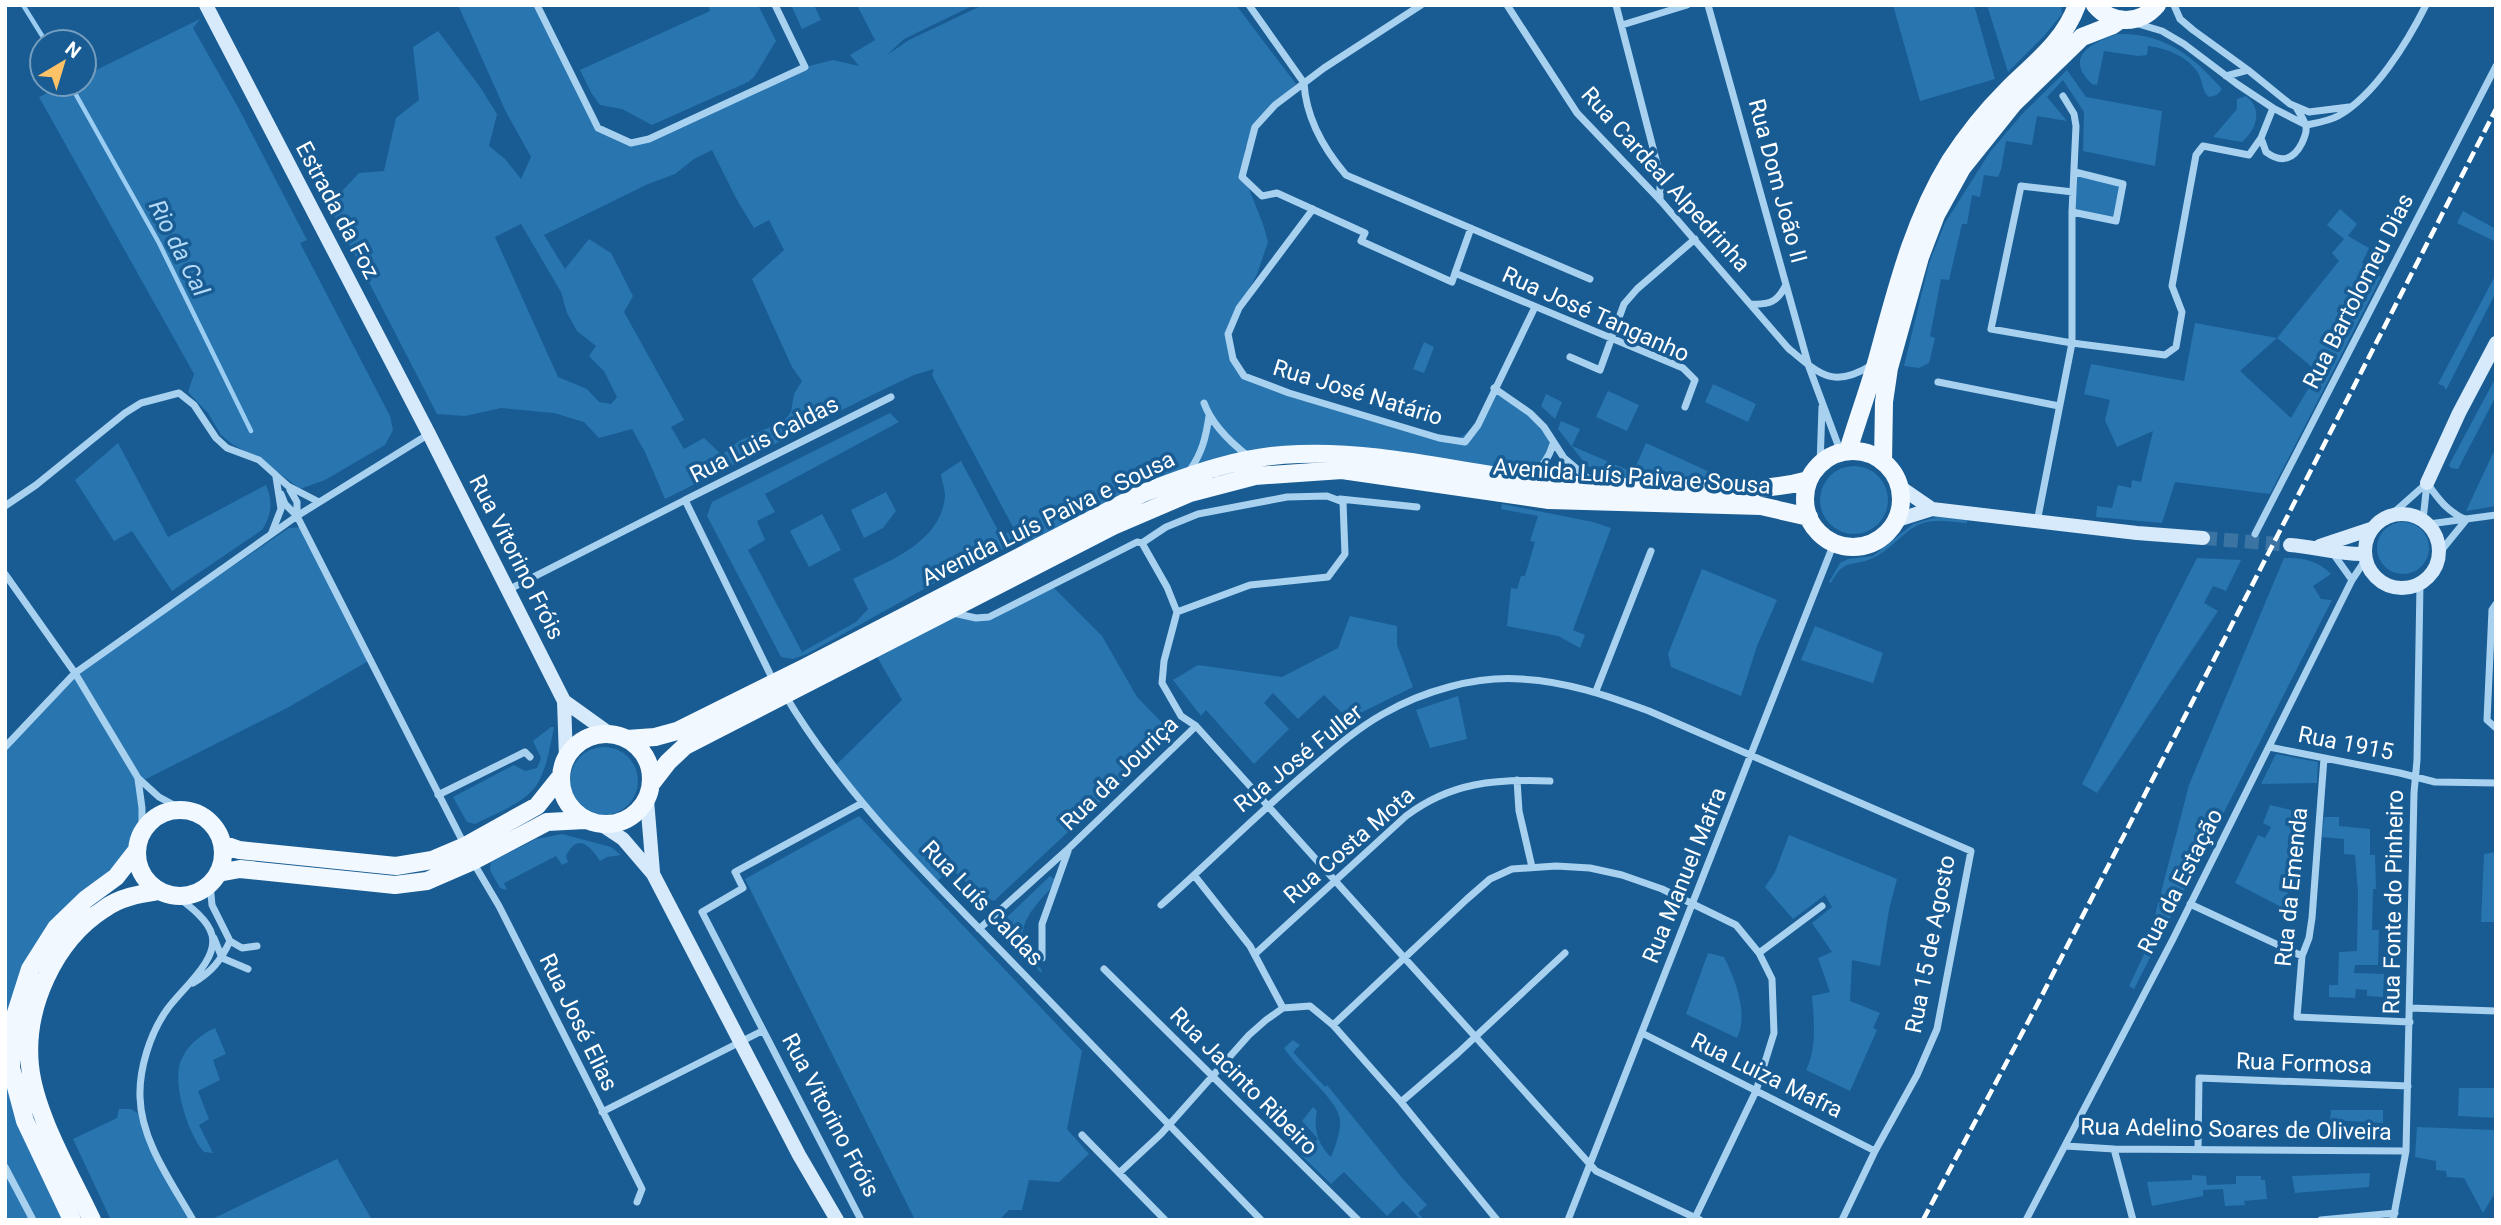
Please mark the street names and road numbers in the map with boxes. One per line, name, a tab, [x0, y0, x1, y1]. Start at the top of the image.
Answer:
street label: Rua Cardeal Alpedrinha	[1576, 81, 1756, 277]
street label: Rua Dom João II	[1743, 96, 1812, 266]
street label: Estrada da Foz	[290, 137, 385, 283]
street label: Rua Bartolomeu Dias	[2298, 189, 2419, 393]
street label: Rua José Tanganho	[1498, 261, 1693, 368]
street label: Rua José Natário	[1270, 354, 1446, 431]
street label: Rua Luis Caldas	[685, 390, 843, 489]
street label: Avenida Luís Paiva e Sousa	[917, 445, 1179, 592]
street label: Avenida Luís Paiva e Sousa	[1492, 453, 1772, 500]
street label: Rua Vitorino Fróis	[463, 470, 570, 644]
street label: Rua José Fuller	[1229, 698, 1368, 818]
street label: Rua da Jouriça	[1055, 711, 1184, 836]
street label: Rua 1915	[2296, 721, 2396, 766]
street label: Rua Costa Mota	[1279, 781, 1420, 909]
street label: Rua Manuel Mafra	[1637, 783, 1732, 967]
street label: Rua Fonte do Pinheiro	[2378, 790, 2409, 1014]
street label: Rua da Estação	[2132, 804, 2229, 958]
street label: Rua da Emenda	[2270, 806, 2313, 968]
street label: Rua Luís Caldas	[916, 835, 1049, 971]
street label: Rua 15 de Agosto	[1900, 853, 1961, 1035]
street label: Rua José Elias	[534, 949, 623, 1095]
street label: Rua Jacinto Ribeiro	[1164, 1002, 1323, 1161]
street label: Rua Luiza Mafra	[1687, 1027, 1847, 1124]
street label: Rua Vitorino Fróis	[776, 1029, 885, 1202]
street label: Rua Formosa	[2235, 1048, 2372, 1079]
street label: Rua Adelino Soares de Oliveira	[2080, 1113, 2392, 1146]

